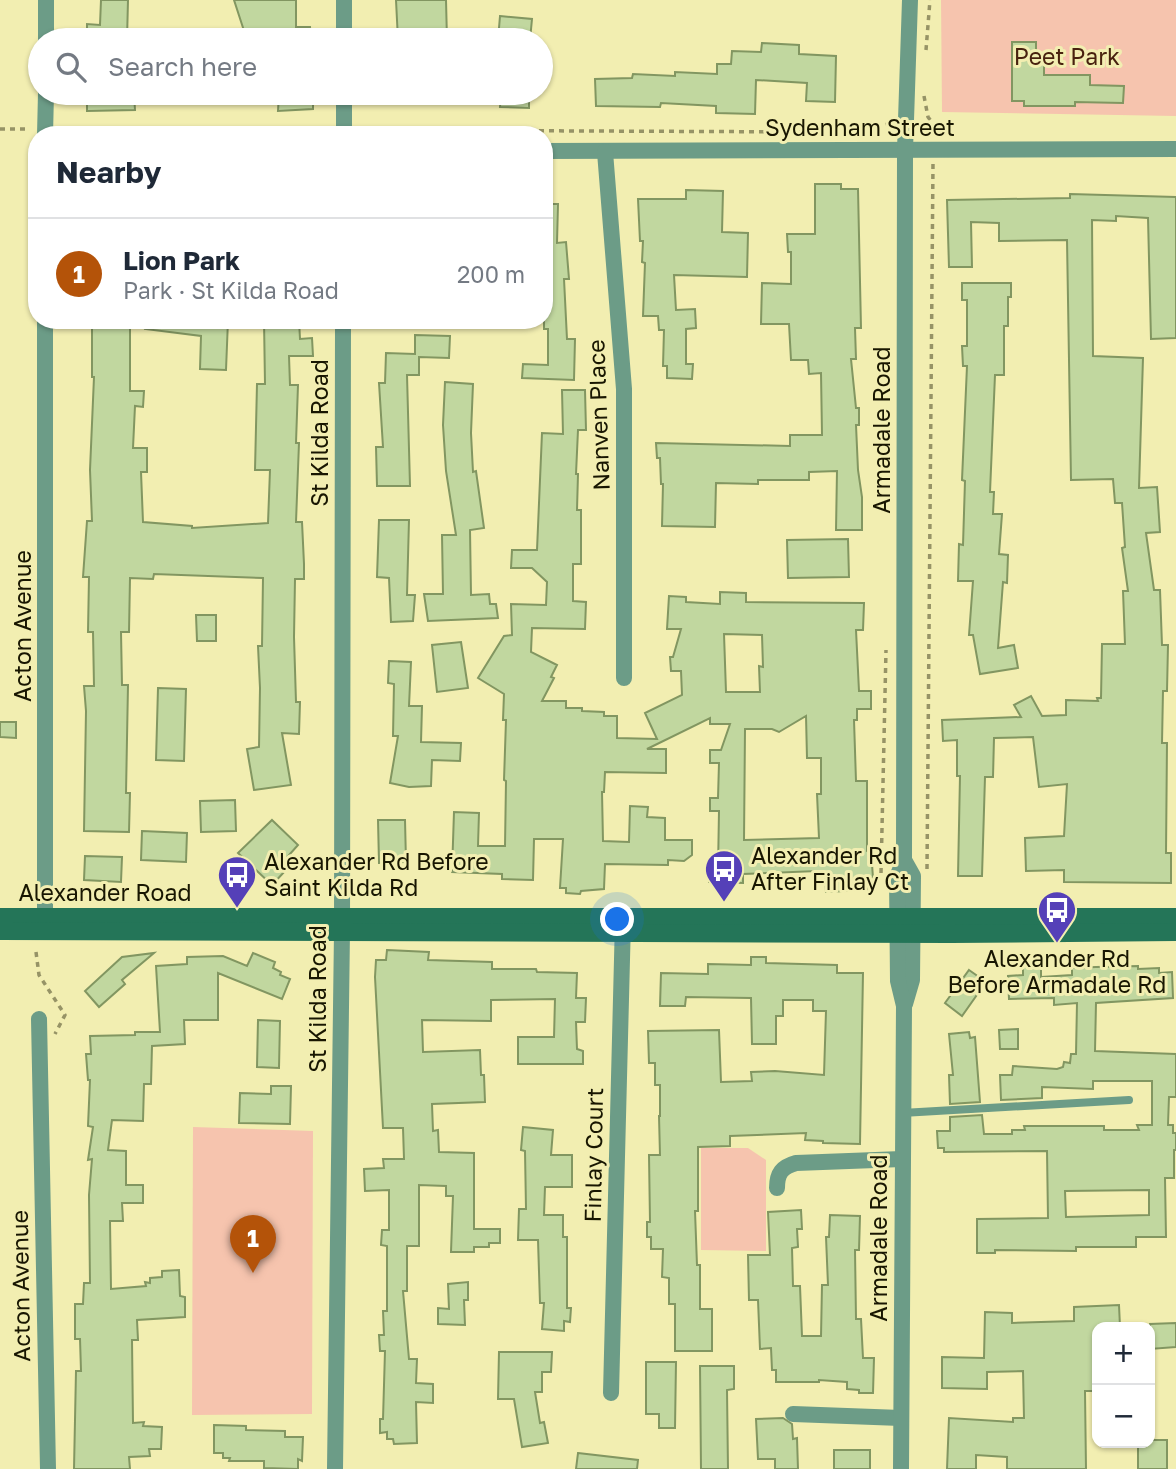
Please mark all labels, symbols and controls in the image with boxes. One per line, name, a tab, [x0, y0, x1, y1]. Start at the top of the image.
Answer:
search box	[28, 28, 553, 105]
park label: Peet Park	[1014, 42, 1120, 70]
icon: search	[52, 48, 90, 86]
text: Search here	[108, 51, 257, 82]
street label: Sydenham Street	[765, 113, 955, 141]
text: Nearby	[56, 154, 161, 190]
text: Lion Park	[123, 245, 240, 276]
text: 1	[73, 260, 85, 288]
text: 200 m	[457, 260, 525, 288]
text: Park · St Kilda Road	[123, 276, 339, 304]
street label: Nanven Place	[581, 339, 615, 491]
street label: Armadale Road	[867, 346, 895, 514]
street label: St Kilda Road	[305, 359, 333, 507]
street label: Acton Avenue	[8, 550, 36, 702]
place label: Alexander Rd After Finlay Ct	[751, 841, 909, 895]
place label: Alexander Rd Before Saint Kilda Rd	[264, 847, 489, 901]
bus stop icon: Alexander Rd After Finlay Ct	[703, 848, 745, 903]
bus stop icon: Alexander Rd Before Saint Kilda Rd	[216, 854, 258, 909]
street label: Alexander Road	[18, 878, 192, 906]
bus stop icon: Alexander Rd Before Armadale Rd	[1036, 889, 1078, 944]
your location	[600, 902, 634, 936]
street label: St Kilda Road	[303, 925, 331, 1073]
place label: Alexander Rd Before Armadale Rd	[948, 944, 1166, 998]
street label: Finlay Court	[578, 1087, 608, 1222]
street label: Armadale Road	[864, 1154, 892, 1322]
street label: Acton Avenue	[5, 1210, 35, 1362]
pin: 1	[230, 1215, 276, 1273]
map controls	[1092, 1322, 1155, 1448]
button: +	[1092, 1322, 1155, 1385]
button: −	[1092, 1385, 1155, 1448]

